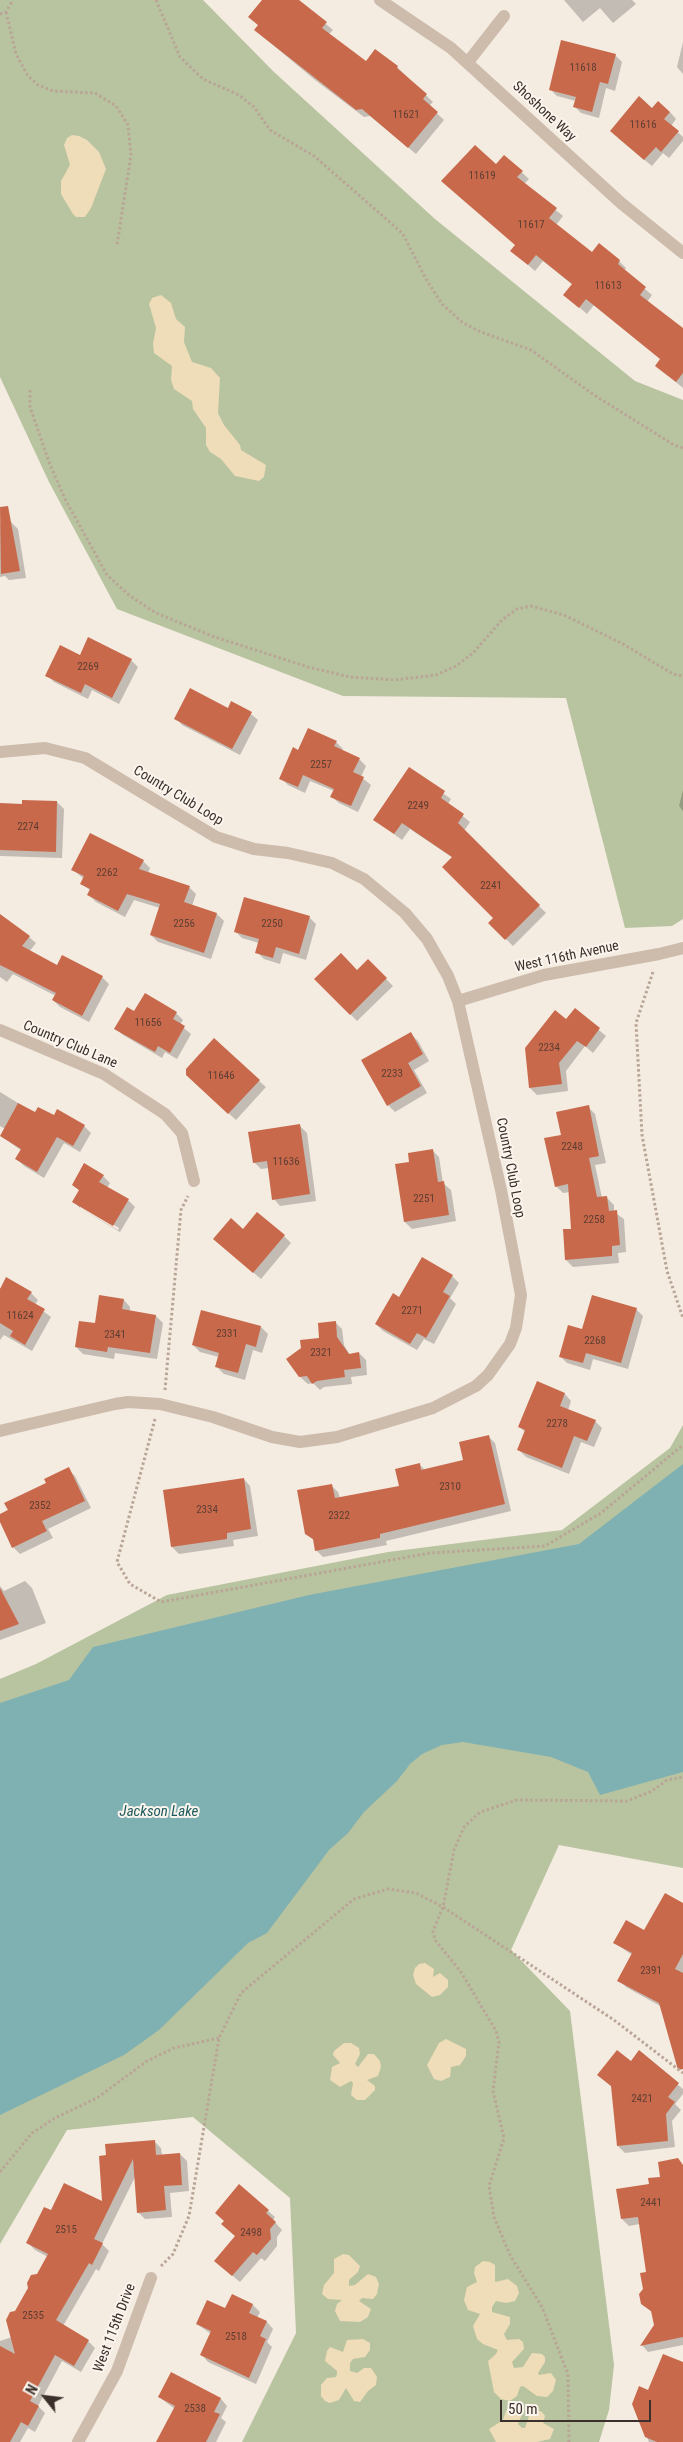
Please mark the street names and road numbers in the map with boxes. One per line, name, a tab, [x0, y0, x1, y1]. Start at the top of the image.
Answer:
street label: Shoshone Way	[509, 78, 579, 146]
street label: Country Club Loop	[130, 763, 226, 829]
street label: West 116th Avenue	[513, 938, 621, 976]
street label: Country Club Lane	[20, 1018, 120, 1072]
street label: Country Club Loop	[492, 1116, 528, 1220]
street label: West 115th Drive	[90, 2281, 140, 2375]

